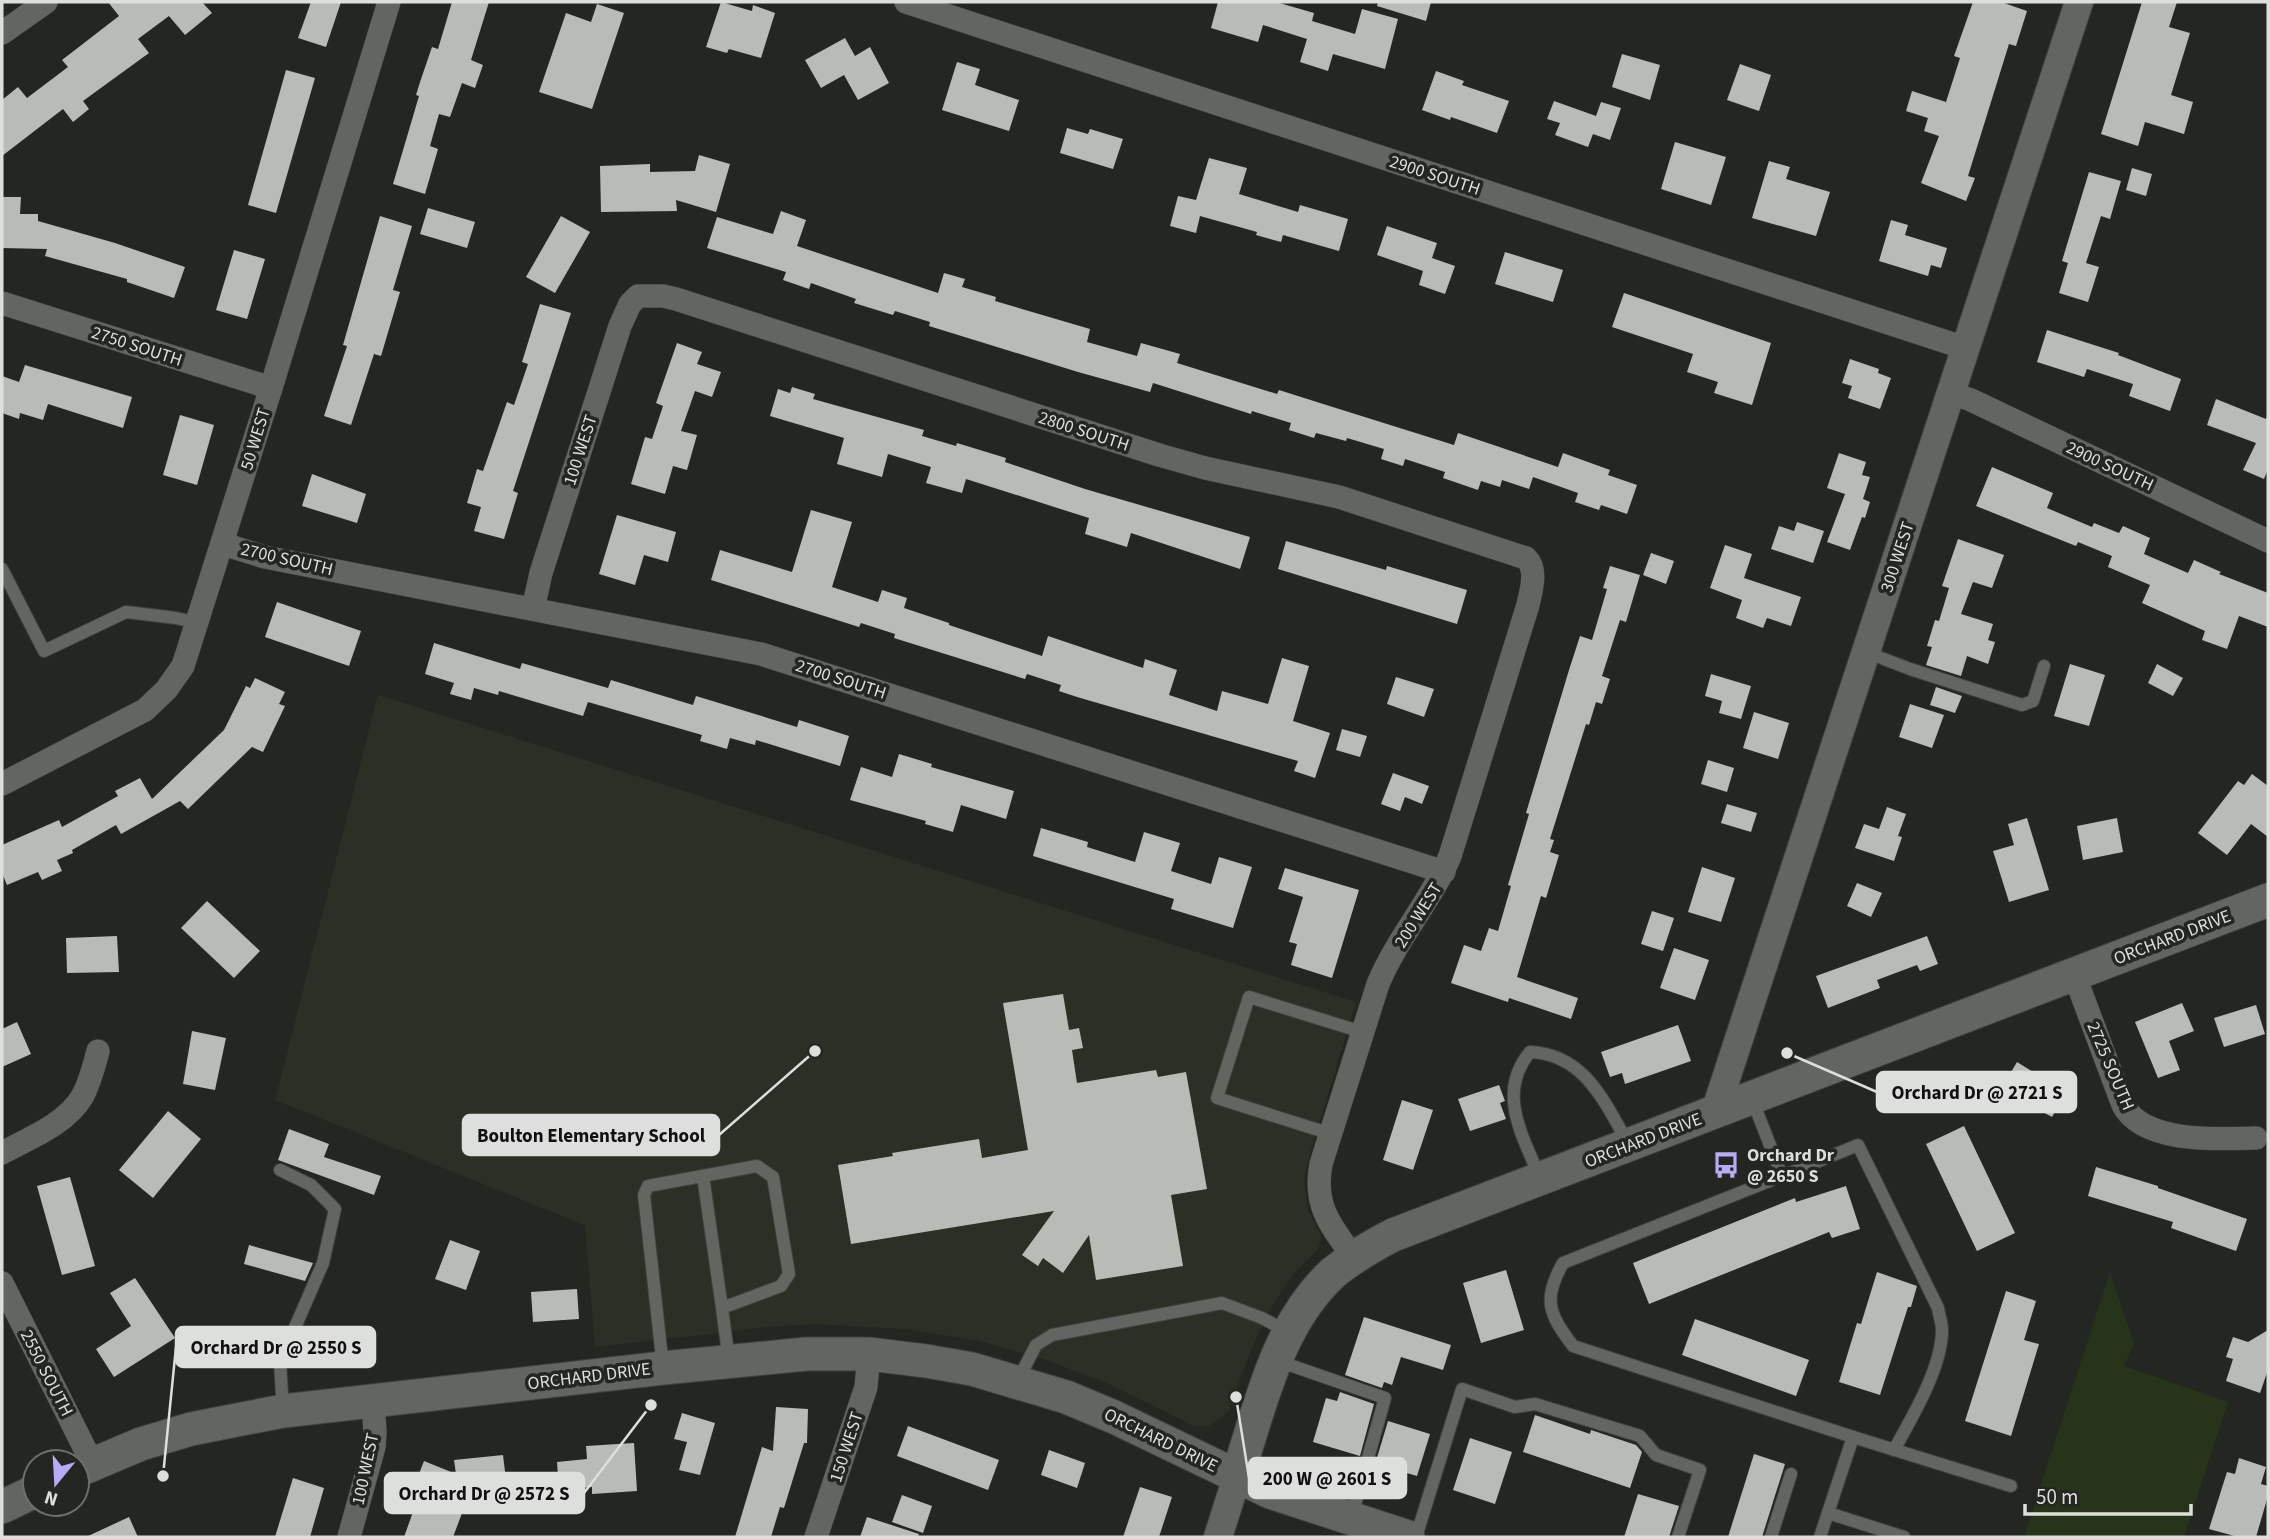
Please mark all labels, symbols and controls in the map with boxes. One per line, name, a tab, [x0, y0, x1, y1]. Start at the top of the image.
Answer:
street label: 2900 SOUTH	[1386, 149, 1483, 202]
street label: 2750 SOUTH	[88, 320, 185, 373]
street label: 50 WEST	[234, 405, 277, 473]
street label: 2800 SOUTH	[1035, 405, 1132, 458]
street label: 100 WEST	[557, 411, 604, 489]
street label: 2900 SOUTH	[2062, 435, 2158, 498]
street label: 300 WEST	[1874, 518, 1921, 596]
street label: 2700 SOUTH	[238, 537, 335, 582]
street label: 2700 SOUTH	[792, 653, 889, 706]
street label: 200 WEST	[1388, 877, 1449, 953]
street label: ORCHARD DRIVE	[2110, 904, 2234, 971]
street label: 2725 SOUTH	[2081, 1018, 2140, 1114]
callout: Orchard Dr @ 2721 S	[1877, 1072, 2076, 1112]
text: Orchard Dr @ 2721 S	[1891, 1080, 2063, 1107]
street label: ORCHARD DRIVE	[1581, 1107, 1705, 1174]
callout: Boulton Elementary School	[463, 1115, 719, 1155]
text: Boulton Elementary School	[477, 1123, 706, 1150]
place label: Orchard Dr @ 2650 S	[1747, 1143, 1835, 1189]
bus stop icon: Orchard Dr @ 2650 S	[1711, 1150, 1741, 1180]
street label: 2550 SOUTH	[14, 1326, 79, 1421]
callout: Orchard Dr @ 2550 S	[176, 1327, 375, 1367]
text: Orchard Dr @ 2550 S	[190, 1335, 362, 1362]
street label: ORCHARD DRIVE	[526, 1357, 652, 1396]
street label: ORCHARD DRIVE	[1100, 1402, 1222, 1479]
street label: 150 WEST	[823, 1408, 870, 1486]
street label: 100 WEST	[346, 1430, 385, 1507]
north arrow	[21, 1448, 91, 1518]
callout: 200 W @ 2601 S	[1249, 1458, 1406, 1498]
text: 200 W @ 2601 S	[1263, 1466, 1391, 1493]
scale bar	[2025, 1472, 2191, 1516]
callout: Orchard Dr @ 2572 S	[385, 1473, 584, 1513]
text: Orchard Dr @ 2572 S	[398, 1481, 570, 1508]
text: 50 m	[2036, 1482, 2078, 1512]
text: N	[41, 1483, 61, 1513]

